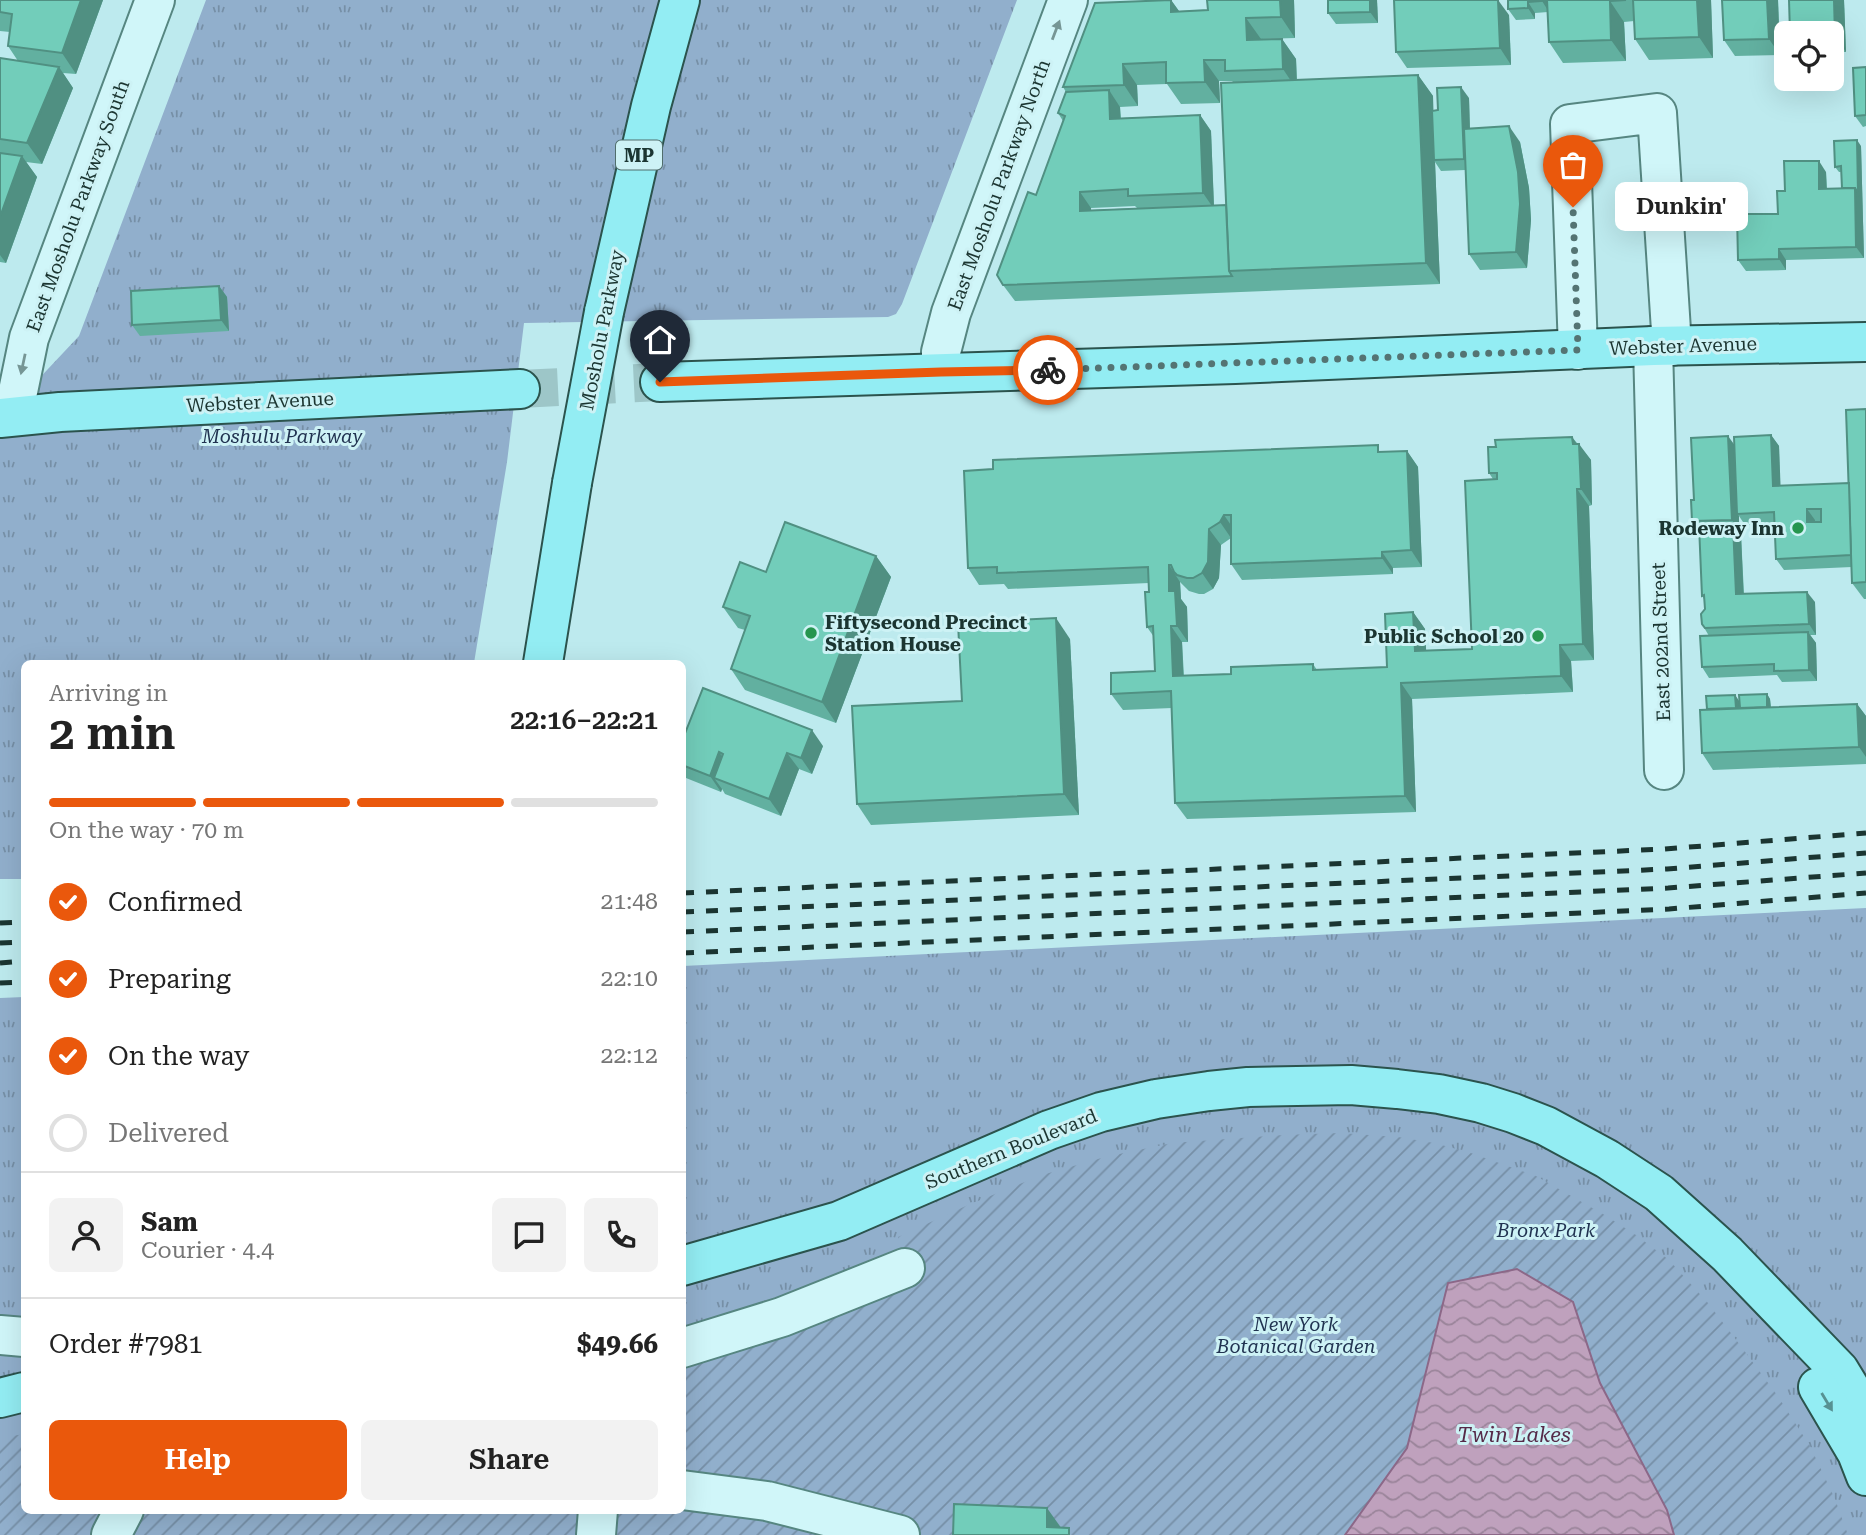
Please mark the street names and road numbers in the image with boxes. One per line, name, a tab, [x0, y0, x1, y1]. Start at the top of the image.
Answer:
street label: East Mosholu Parkway North	[943, 56, 1055, 314]
street label: East Mosholu Parkway South	[22, 77, 134, 335]
road number: MP	[616, 140, 662, 170]
street label: Mosholu Parkway	[575, 247, 629, 412]
street label: Webster Avenue	[1609, 332, 1757, 360]
street label: Webster Avenue	[185, 387, 335, 417]
street label: East 202nd Street	[1647, 562, 1675, 722]
street label: Southern Boulevard	[922, 1104, 1100, 1194]

